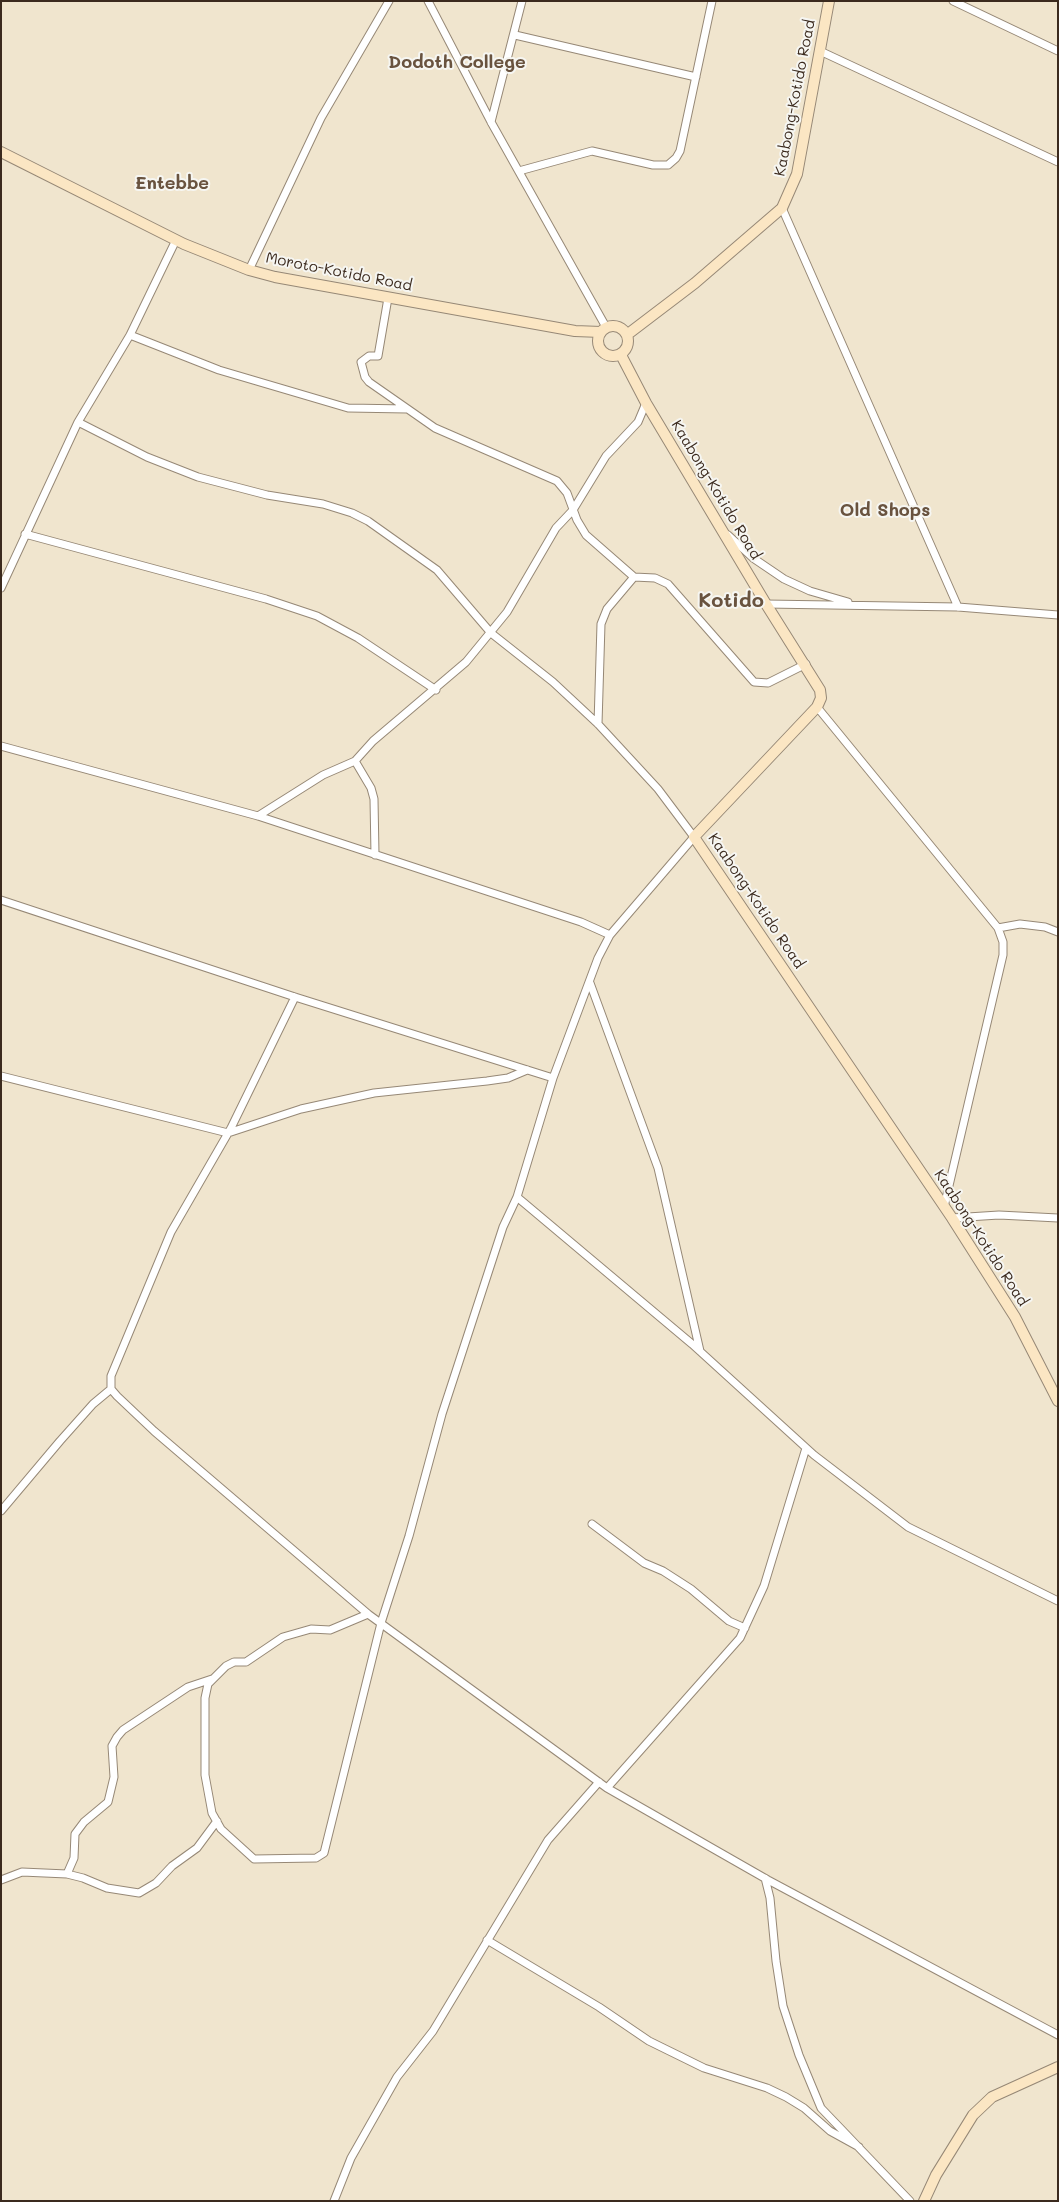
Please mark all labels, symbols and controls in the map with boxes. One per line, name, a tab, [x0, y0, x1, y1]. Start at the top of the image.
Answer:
street label: Kaabong-Kotido Road	[771, 18, 819, 178]
district label: Dodoth College	[388, 51, 526, 73]
district label: Entebbe	[135, 172, 209, 194]
street label: Moroto-Kotido Road	[264, 249, 414, 295]
street label: Kaabong-Kotido Road	[667, 417, 765, 563]
district label: Old Shops	[840, 499, 930, 521]
district label: Kotido	[698, 589, 764, 613]
street label: Kaabong-Kotido Road	[704, 830, 808, 972]
street label: Kaabong-Kotido Road	[930, 1166, 1032, 1310]

